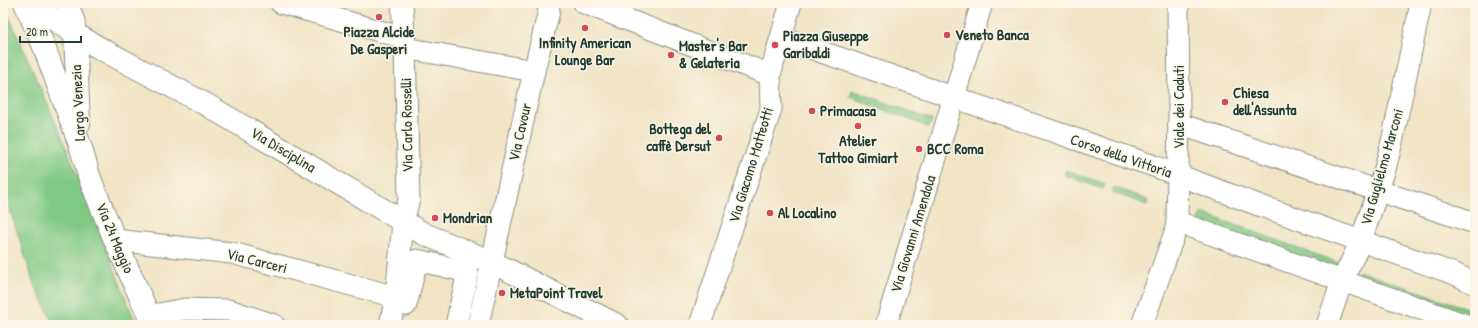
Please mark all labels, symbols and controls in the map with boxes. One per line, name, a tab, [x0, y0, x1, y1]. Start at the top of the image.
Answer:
marker: Piazza Alcide De Gasperi	[374, 12, 384, 22]
scale bar	[20, 18, 81, 44]
place label: Piazza Alcide De Gasperi	[344, 21, 414, 60]
text: 20 m	[26, 23, 48, 40]
marker: Infinity American Lounge Bar	[580, 23, 590, 33]
place label: Veneto Banca	[955, 24, 1029, 45]
place label: Piazza Giuseppe Garibaldi	[783, 25, 869, 63]
marker: Veneto Banca	[942, 30, 952, 40]
place label: Infinity American Lounge Bar	[539, 32, 631, 71]
place label: Master's Bar & Gelateria	[679, 35, 748, 73]
marker: Piazza Giuseppe Garibaldi	[770, 40, 780, 50]
marker: Master's Bar & Gelateria	[666, 50, 676, 60]
street label: Largo Venezia	[65, 64, 90, 142]
street label: Viale dei Caduti	[1168, 65, 1189, 149]
street label: Via Carlo Rosselli	[395, 77, 418, 173]
place label: Chiesa dell'Assunta	[1233, 82, 1297, 120]
marker: Chiesa dell'Assunta	[1220, 97, 1230, 107]
place label: Primacasa	[820, 100, 876, 121]
street label: Via Cavour	[503, 101, 536, 163]
street label: Via Giacomo Matteotti	[723, 104, 778, 225]
marker: Primacasa	[807, 106, 817, 116]
street label: Via Guglielmo Marconi	[1355, 106, 1408, 228]
place label: Bottega del caffè Dersut	[646, 118, 712, 156]
marker: Atelier Tattoo Gimiart	[853, 121, 863, 131]
street label: Via Disciplina	[247, 122, 320, 177]
street label: Corso della Vittoria	[1068, 128, 1175, 183]
place label: Atelier Tattoo Gimiart	[817, 130, 899, 168]
marker: Bottega del caffè Dersut	[714, 133, 724, 143]
place label: BCC Roma	[927, 138, 984, 159]
marker: BCC Roma	[914, 144, 924, 154]
street label: Via Giovanni Amendola	[885, 172, 940, 295]
street label: Via 24 Maggio	[91, 199, 140, 276]
place label: Al Localino	[778, 202, 836, 223]
place label: Mondrian	[443, 207, 493, 228]
marker: Al Localino	[765, 208, 775, 218]
marker: Mondrian	[430, 213, 440, 223]
street label: Via Carceri	[225, 243, 290, 278]
place label: MetaPoint Travel	[510, 282, 604, 303]
marker: MetaPoint Travel	[497, 288, 507, 298]

